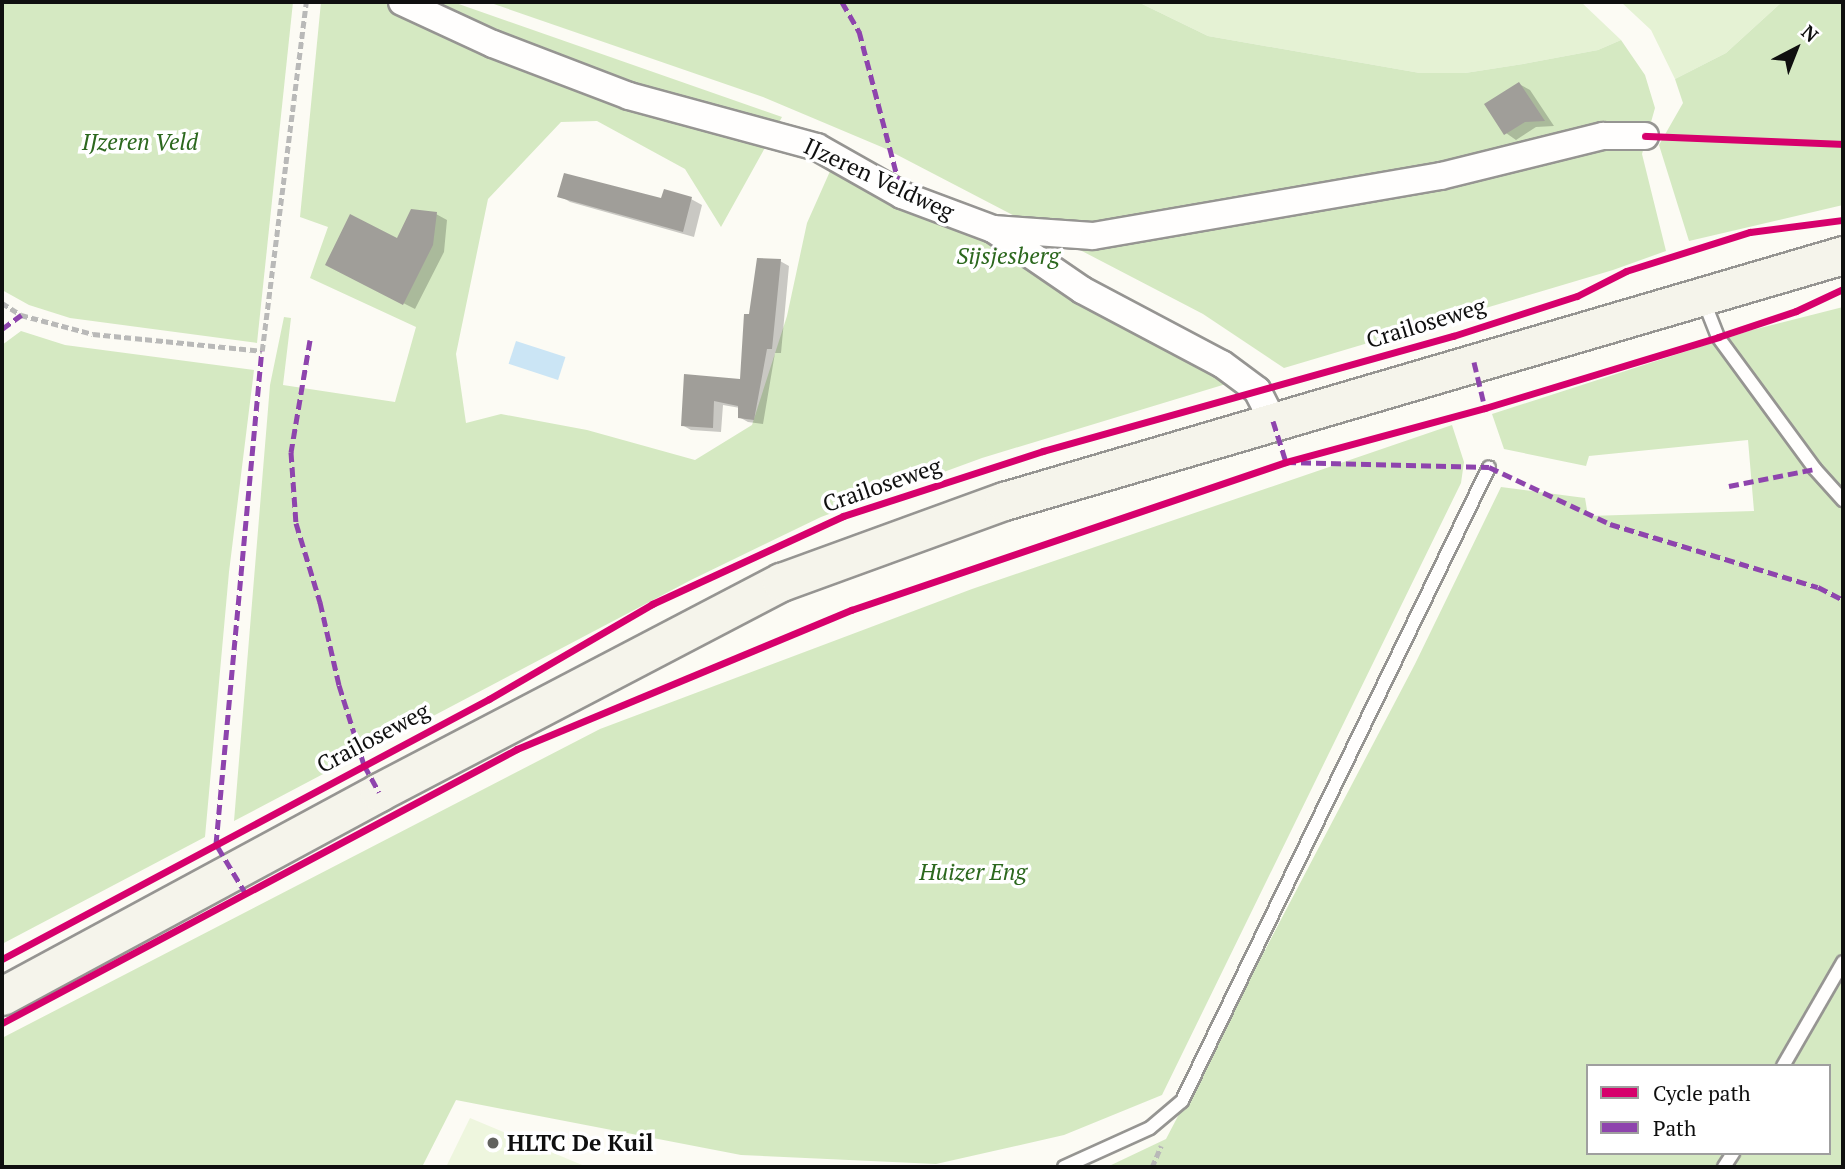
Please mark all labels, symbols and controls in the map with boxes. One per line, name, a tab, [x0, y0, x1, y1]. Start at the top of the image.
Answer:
north arrow	[1761, 14, 1831, 84]
text: N	[1797, 19, 1824, 47]
park label: IJzeren Veld	[81, 128, 199, 156]
street label: IJzeren Veldweg	[799, 132, 959, 226]
park label: Sijsjesberg	[956, 242, 1060, 270]
street label: Crailoseweg	[1363, 292, 1489, 354]
street label: Crailoseweg	[819, 452, 945, 518]
street label: Crailoseweg	[312, 697, 434, 779]
park label: Huizer Eng	[919, 858, 1027, 886]
legend	[1586, 1064, 1831, 1155]
text: Cycle path	[1653, 1079, 1751, 1107]
text: Path	[1653, 1114, 1696, 1142]
place label: HLTC De Kuil	[507, 1129, 653, 1157]
marker: HLTC De Kuil	[485, 1135, 501, 1151]

